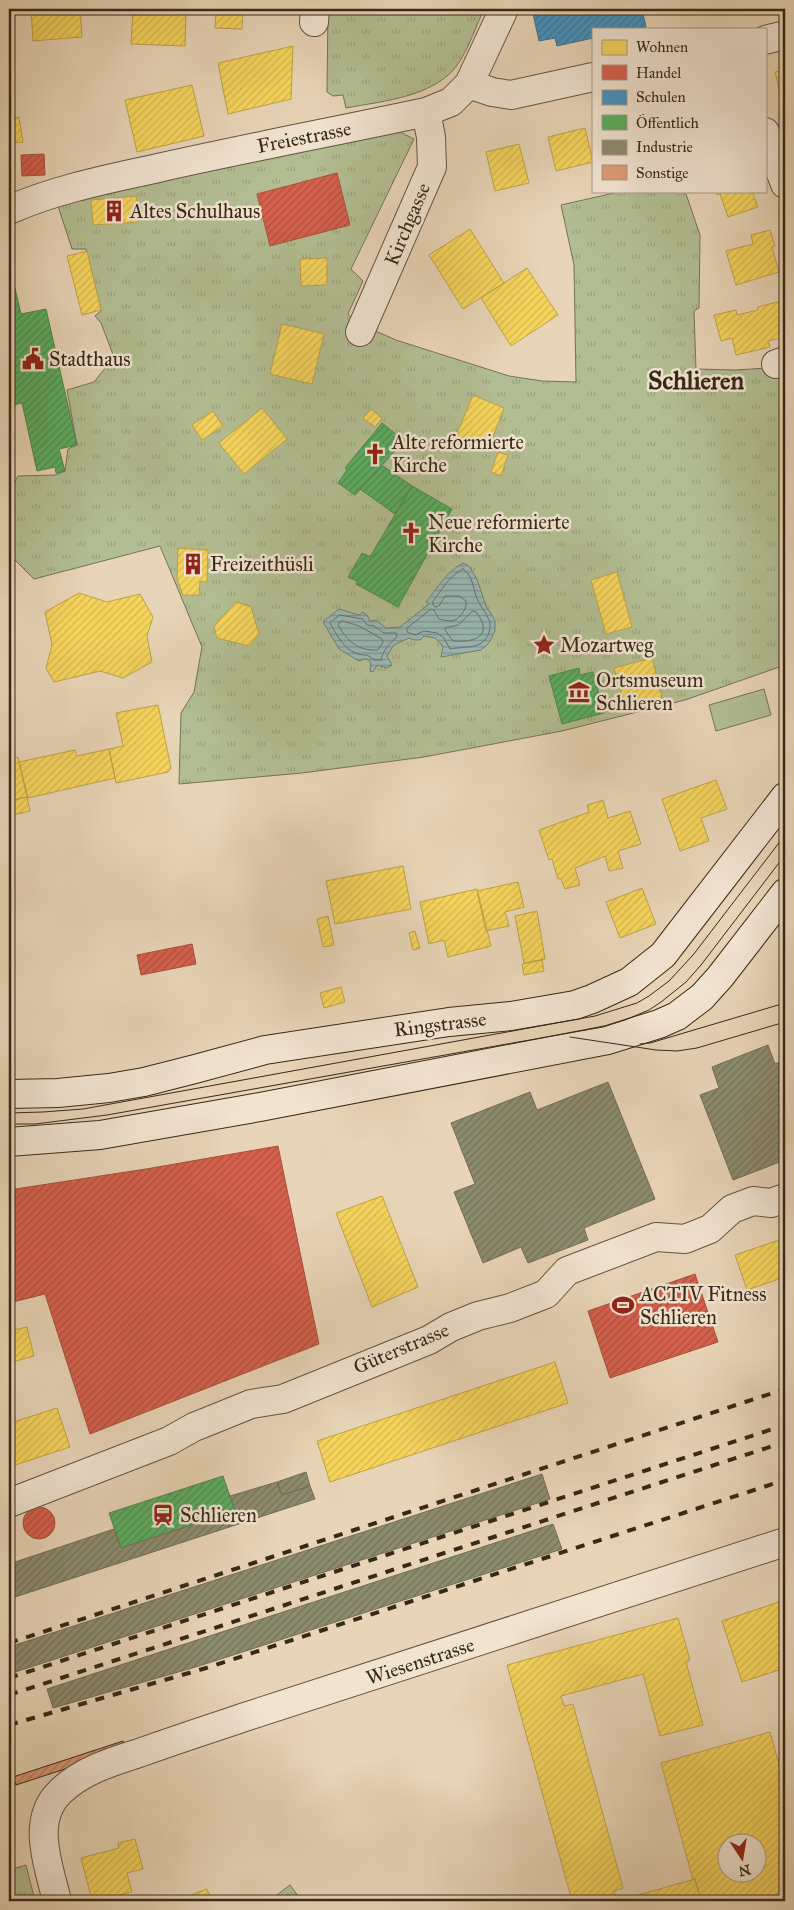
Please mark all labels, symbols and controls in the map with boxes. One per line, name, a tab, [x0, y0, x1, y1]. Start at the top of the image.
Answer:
legend	[592, 28, 766, 192]
text: Wohnen	[636, 38, 688, 56]
text: Handel	[636, 64, 682, 82]
text: Schulen	[636, 88, 686, 106]
text: Öffentlich	[636, 113, 699, 132]
street label: Freiestrasse	[255, 116, 353, 158]
text: Industrie	[636, 138, 693, 156]
text: Sonstige	[636, 164, 689, 182]
street label: Kirchgasse	[379, 179, 436, 269]
building icon: Altes Schulhaus	[101, 198, 127, 224]
place label: Altes Schulhaus	[129, 199, 260, 223]
public building icon: Stadthaus	[20, 346, 46, 372]
place label: Stadthaus	[49, 347, 131, 371]
district label: Schlieren	[648, 365, 744, 396]
place label: Alte reformierte Kirche	[391, 430, 524, 477]
church icon: Alte reformierte Kirche	[362, 441, 388, 467]
place label: Neue reformierte Kirche	[428, 510, 570, 557]
church icon: Neue reformierte Kirche	[398, 520, 424, 546]
building icon: Freizeithüsli	[180, 551, 206, 577]
place label: Freizeithüsli	[210, 552, 314, 576]
place icon: Mozartweg	[531, 632, 557, 658]
place label: Mozartweg	[560, 633, 654, 658]
place label: Ortsmuseum Schlieren	[596, 668, 704, 715]
museum icon: Ortsmuseum Schlieren	[566, 679, 592, 705]
street label: Ringstrasse	[392, 1006, 488, 1043]
place label: ACTIV Fitness Schlieren	[639, 1282, 766, 1329]
sports icon: ACTIV Fitness Schlieren	[610, 1292, 636, 1318]
street label: Güterstrasse	[350, 1317, 452, 1379]
station icon: Schlieren	[150, 1502, 176, 1528]
place label: Schlieren	[180, 1503, 257, 1527]
street label: Wiesenstrasse	[363, 1632, 477, 1690]
north arrow	[716, 1832, 766, 1882]
text: N	[737, 1861, 752, 1880]

